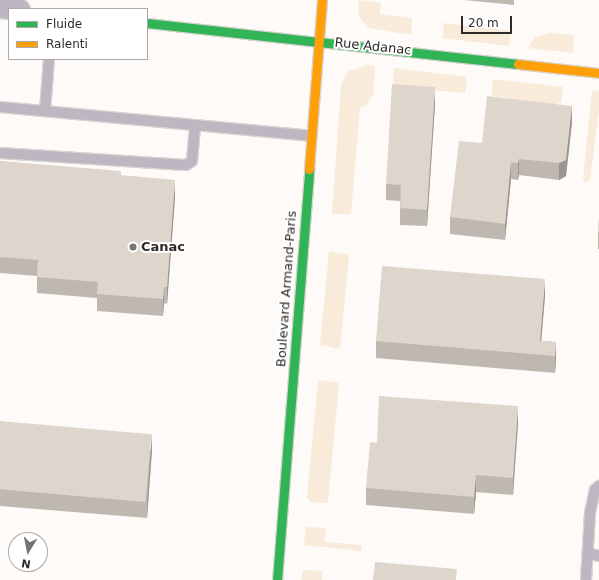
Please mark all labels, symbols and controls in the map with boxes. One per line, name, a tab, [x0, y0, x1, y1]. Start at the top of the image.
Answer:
legend	[8, 8, 148, 60]
scale bar	[463, 8, 514, 34]
text: 20 m	[468, 16, 499, 30]
text: Fluide	[46, 17, 82, 31]
street label: Rue Adanac	[334, 35, 412, 59]
text: Ralenti	[46, 37, 88, 51]
street label: Boulevard Armand-Paris	[274, 210, 300, 368]
place label: Canac	[141, 239, 185, 255]
marker: Canac	[128, 242, 138, 252]
north arrow	[8, 532, 48, 572]
text: N	[20, 556, 32, 571]

